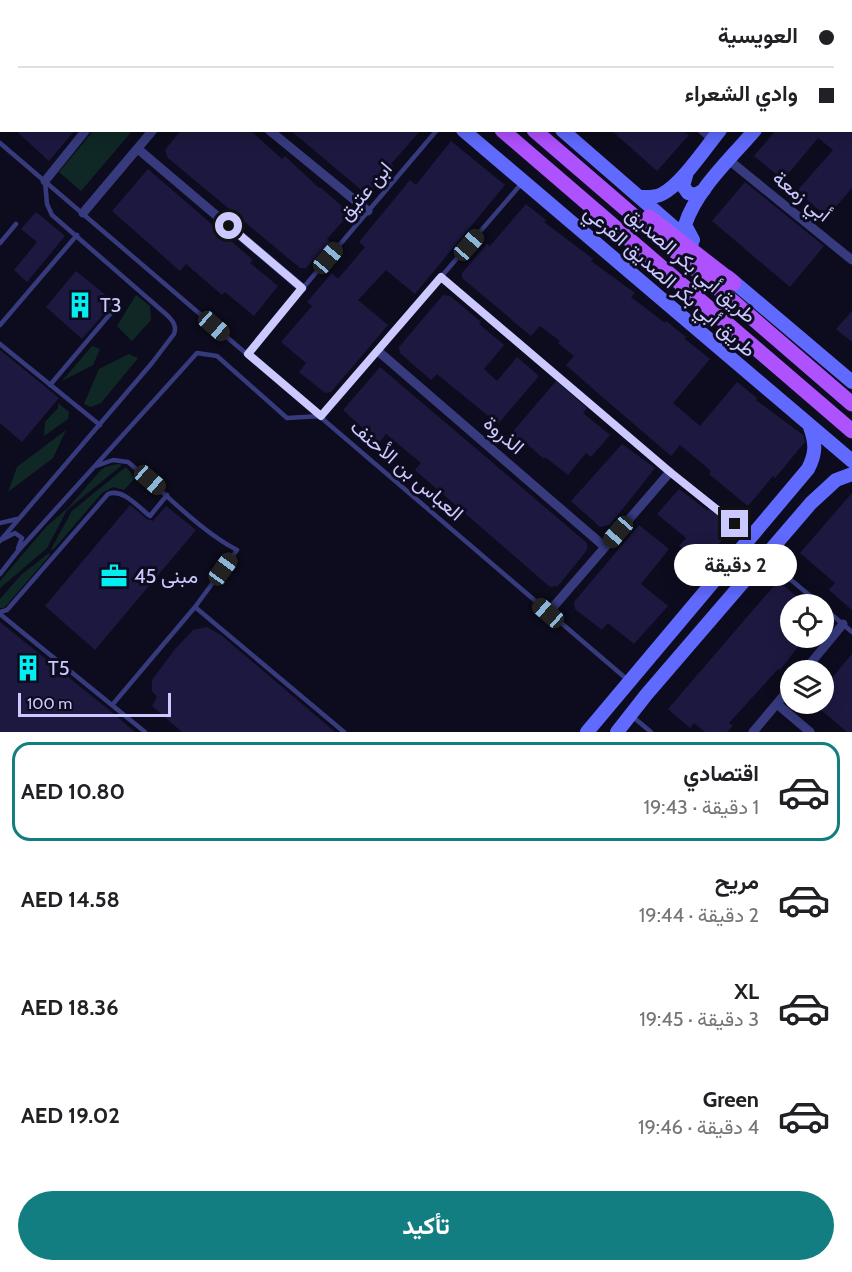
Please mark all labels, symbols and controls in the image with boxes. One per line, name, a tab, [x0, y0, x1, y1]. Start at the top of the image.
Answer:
text: العويسية	[718, 22, 798, 49]
text: وادي الشعراء	[684, 80, 798, 107]
street label: ابن عتيق	[333, 157, 397, 225]
street label: أبي زمعة	[765, 165, 836, 231]
street label: طريق أبي بكر الصديق الفرعي	[576, 200, 761, 366]
street label: طريق أبي بكر الصديق	[618, 202, 761, 332]
route start	[215, 212, 242, 239]
car	[450, 226, 488, 264]
car	[310, 238, 346, 278]
building icon: T3	[65, 290, 95, 320]
place label: T3	[100, 293, 121, 317]
car	[195, 307, 233, 345]
street label: الذروة	[478, 411, 529, 460]
street label: العباس بن الأحنف	[346, 414, 468, 526]
car	[131, 461, 169, 499]
route end	[721, 510, 748, 537]
car	[599, 513, 637, 551]
callout: 2 دقيقة	[674, 545, 796, 587]
car	[205, 549, 241, 589]
text: 2 دقيقة	[704, 553, 767, 577]
office icon: مبنى 45	[99, 561, 129, 591]
place label: مبنى 45	[134, 564, 198, 588]
car	[529, 594, 567, 632]
map controls	[780, 594, 834, 714]
button: locate	[780, 594, 834, 648]
building icon: T5	[13, 653, 43, 683]
place label: T5	[48, 656, 69, 680]
button: layers	[780, 660, 834, 714]
scale bar	[18, 690, 171, 718]
text: 100 m	[27, 694, 72, 713]
text: اقتصادي	[683, 760, 759, 787]
icon: car	[777, 765, 831, 819]
text: AED 10.80	[21, 778, 125, 805]
text: 1 دقيقة · 19:43	[643, 795, 759, 819]
text: مريح	[715, 868, 759, 895]
icon: car	[777, 873, 831, 927]
text: AED 14.58	[21, 886, 120, 913]
text: 2 دقيقة · 19:44	[639, 903, 759, 927]
text: XL	[734, 978, 759, 1005]
icon: car	[777, 981, 831, 1035]
text: AED 18.36	[21, 994, 119, 1021]
text: 3 دقيقة · 19:45	[639, 1007, 759, 1031]
text: Green	[703, 1086, 759, 1113]
icon: car	[777, 1089, 831, 1143]
text: AED 19.02	[21, 1102, 120, 1129]
text: 4 دقيقة · 19:46	[638, 1115, 759, 1139]
button: تأكيد	[18, 1191, 834, 1260]

